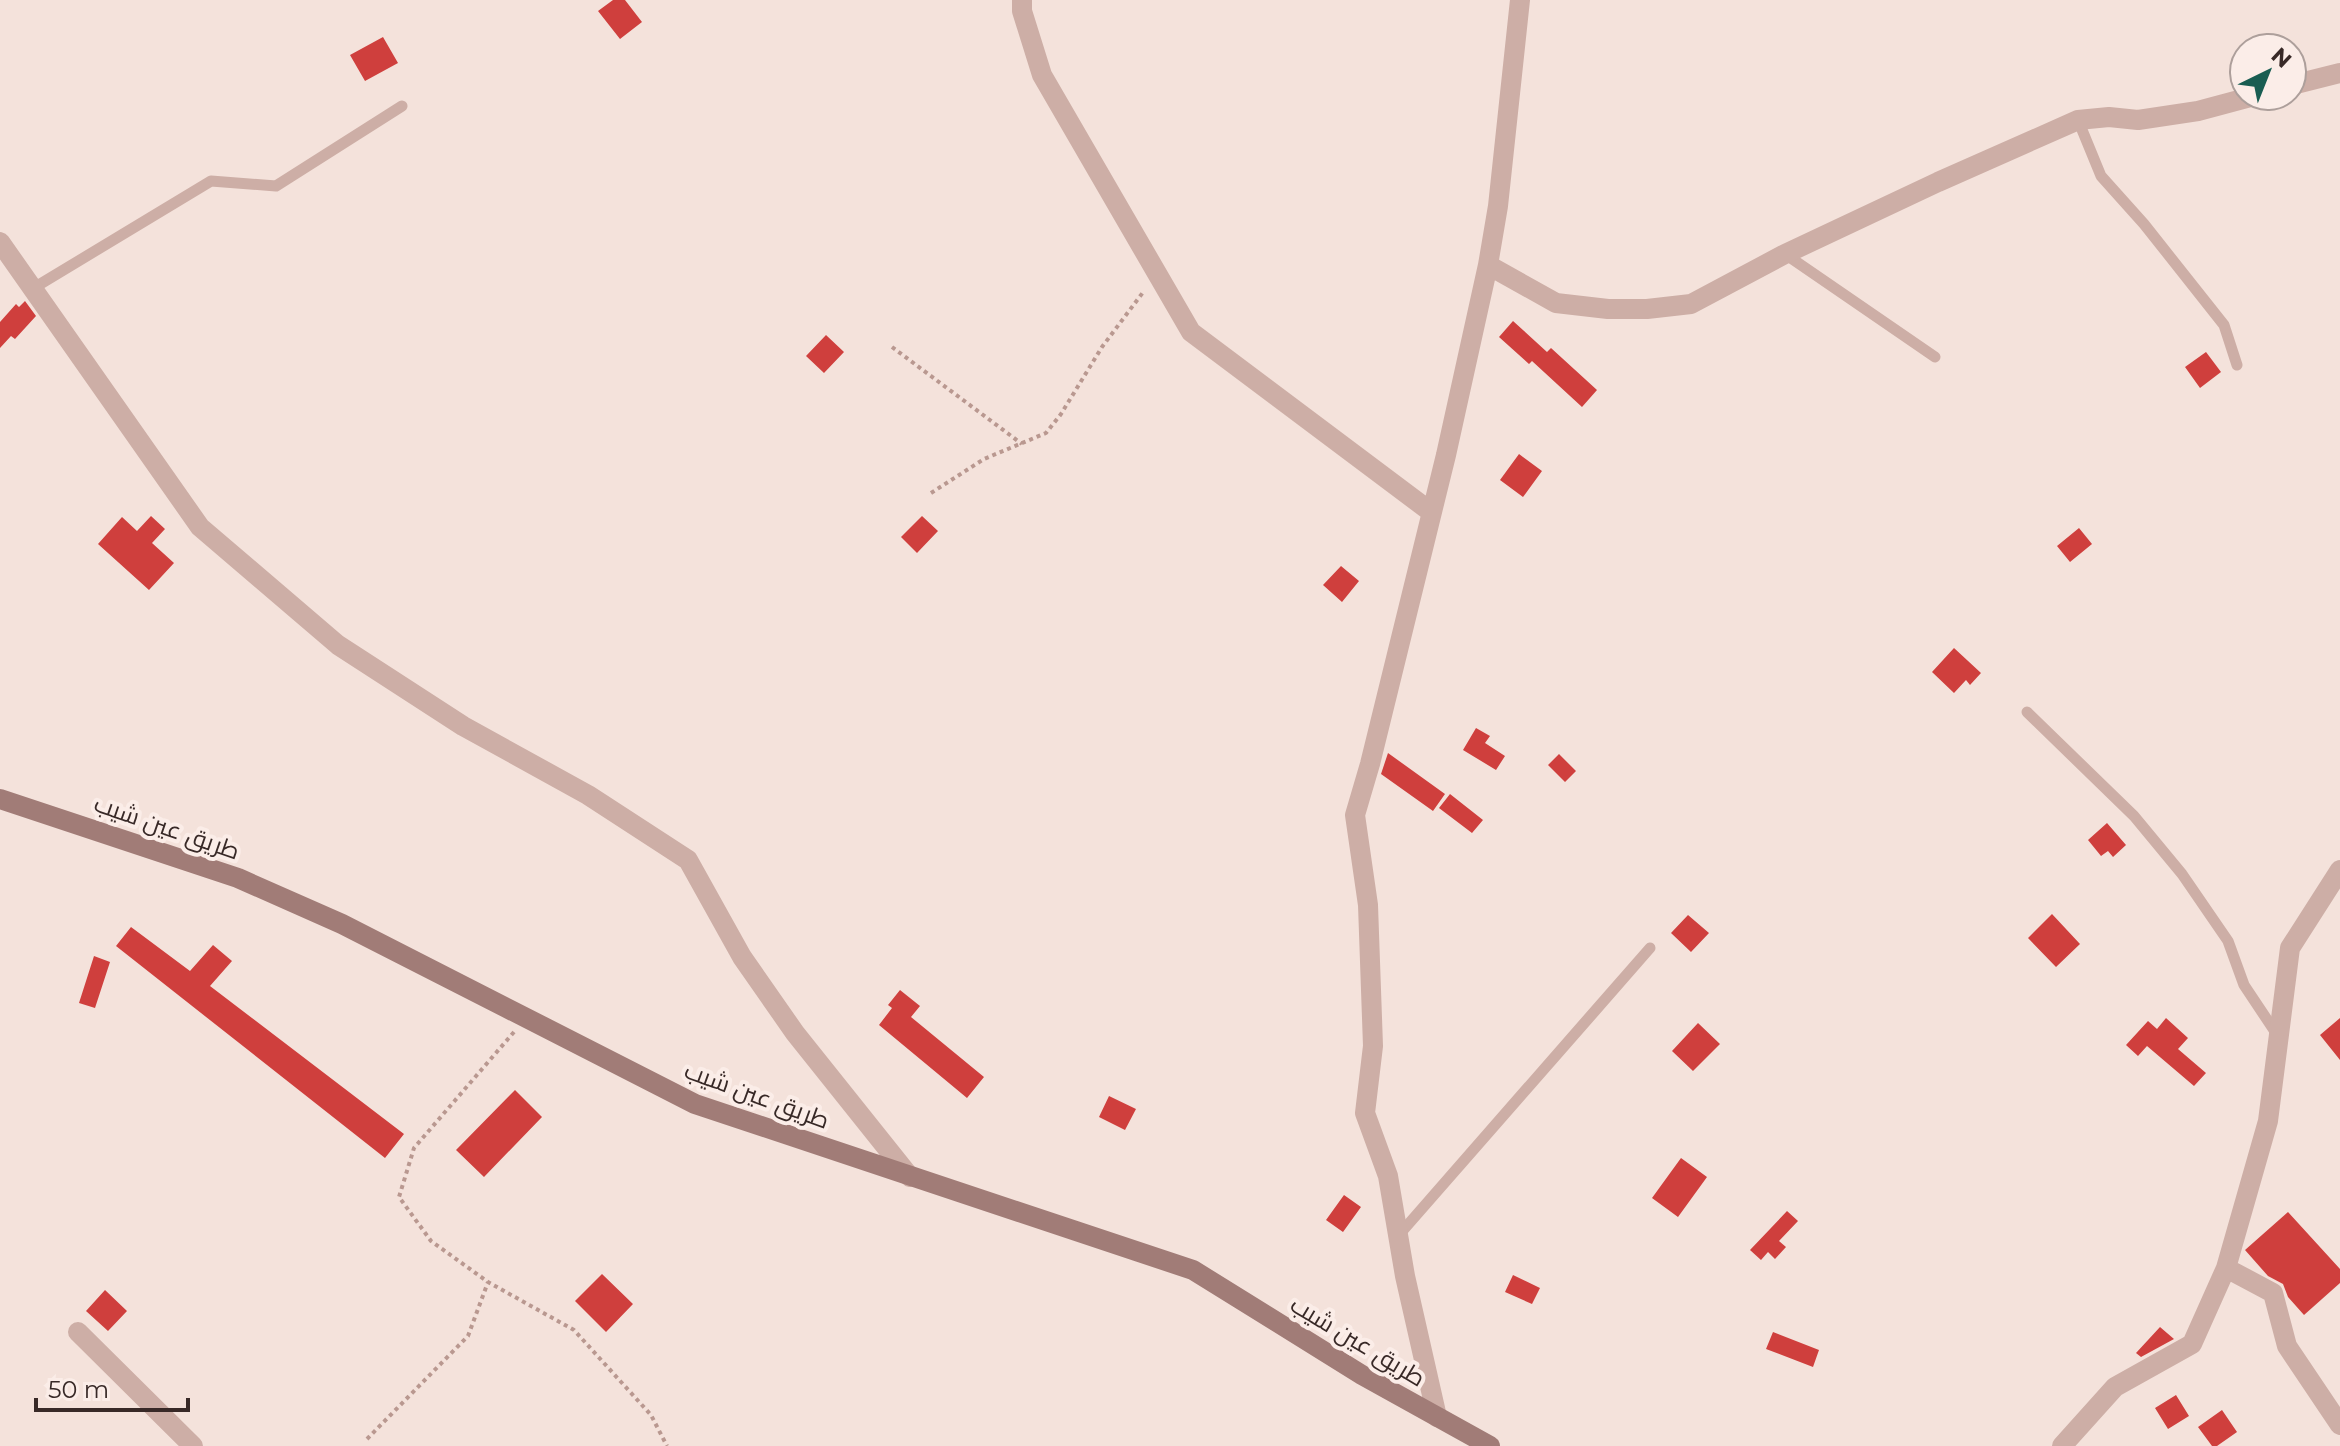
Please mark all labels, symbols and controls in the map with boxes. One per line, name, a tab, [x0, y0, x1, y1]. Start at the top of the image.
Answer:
north arrow	[2228, 32, 2308, 112]
text: N	[2266, 42, 2297, 74]
street label: طريق عين شيب	[90, 789, 244, 866]
street label: طريق عين شيب	[680, 1055, 833, 1136]
street label: طريق عين شيب	[1285, 1289, 1431, 1393]
scale bar	[36, 1362, 188, 1412]
text: 50 m	[48, 1375, 109, 1404]

